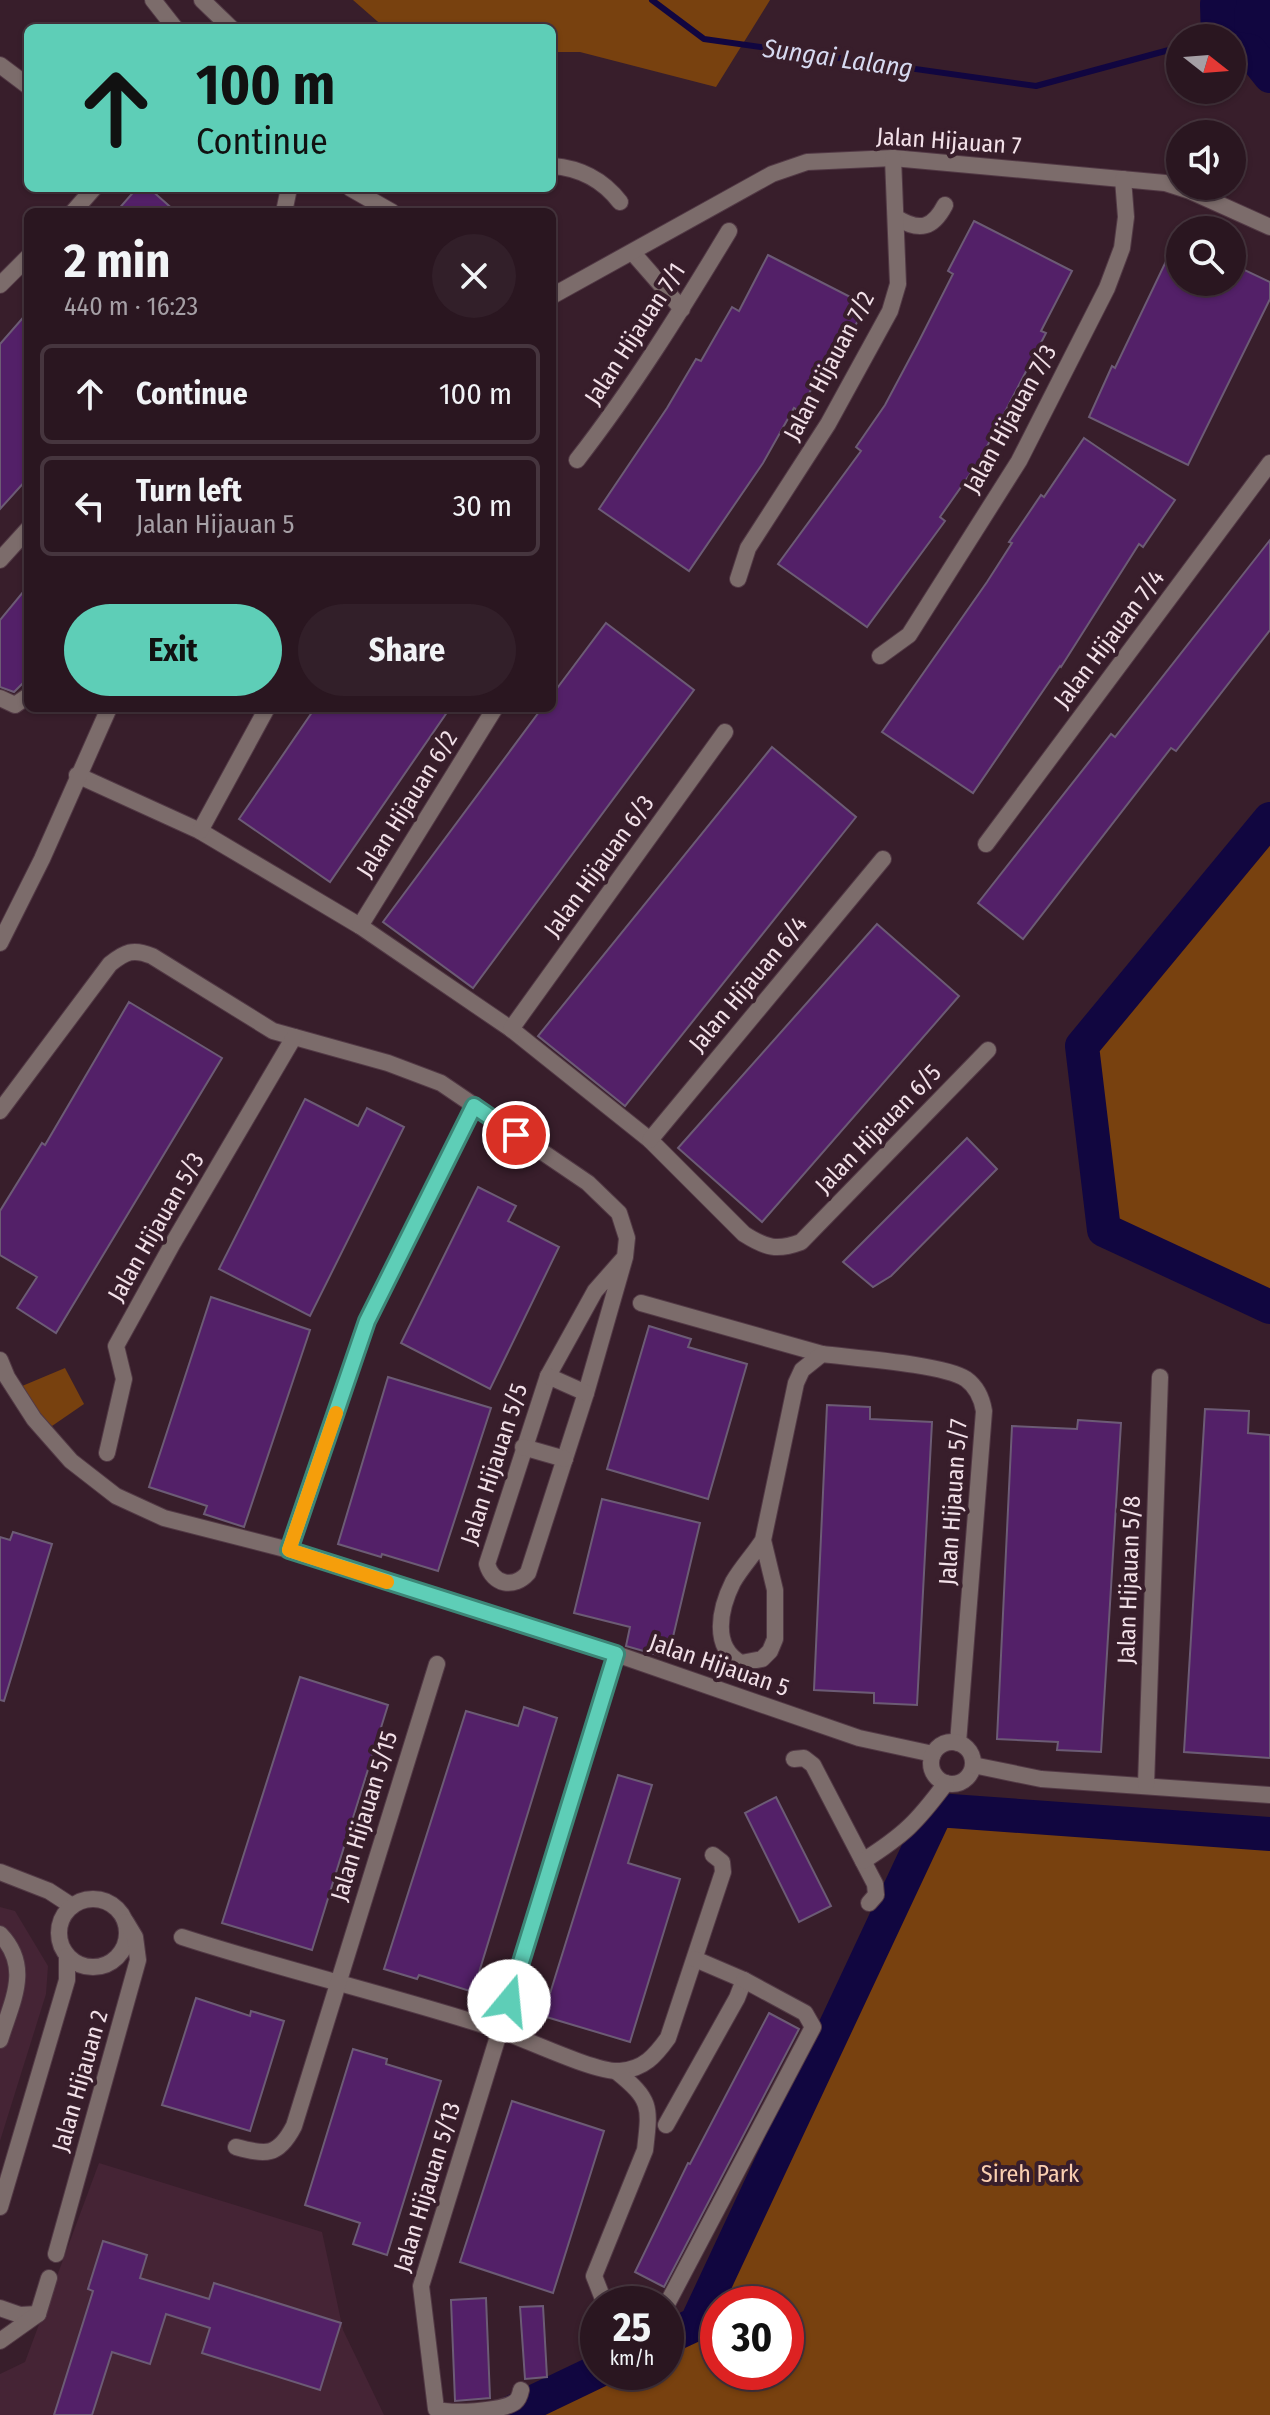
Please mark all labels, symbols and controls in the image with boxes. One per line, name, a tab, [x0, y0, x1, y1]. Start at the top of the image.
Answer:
north arrow	[1166, 24, 1246, 104]
map controls	[1166, 24, 1246, 296]
water label: Sungai Lalang	[760, 32, 915, 84]
text: 100 m	[196, 52, 335, 119]
icon: ahead	[64, 56, 168, 160]
text: Continue	[196, 120, 328, 164]
button: sound	[1166, 120, 1246, 200]
street label: Jalan Hijauan 7	[876, 122, 1023, 160]
button: search	[1166, 216, 1246, 296]
text: 2 min	[64, 232, 170, 290]
button: close	[432, 234, 516, 318]
street label: Jalan Hijauan 7/1	[579, 258, 691, 410]
street label: Jalan Hijauan 7/2	[778, 287, 880, 445]
text: 440 m · 16:23	[64, 291, 198, 322]
street label: Jalan Hijauan 7/3	[958, 340, 1062, 498]
icon: ahead	[68, 372, 112, 416]
text: Continue	[136, 376, 248, 412]
text: 100 m	[439, 376, 512, 412]
text: Turn left	[136, 473, 242, 509]
icon: left	[68, 484, 112, 528]
text: 30 m	[453, 488, 512, 524]
text: Jalan Hijauan 5	[136, 509, 295, 540]
street label: Jalan Hijauan 7/4	[1048, 564, 1170, 714]
button: Exit	[64, 604, 282, 696]
button: Share	[298, 604, 516, 696]
street label: Jalan Hijauan 6/2	[351, 726, 463, 882]
street label: Jalan Hijauan 6/3	[538, 790, 660, 942]
street label: Jalan Hijauan 6/4	[683, 910, 813, 1058]
street label: Jalan Hijauan 6/5	[809, 1059, 947, 1199]
pin	[482, 1101, 550, 1169]
icon: arrive	[494, 1113, 538, 1157]
street label: Jalan Hijauan 5/3	[102, 1148, 210, 1306]
street label: Jalan Hijauan 5/5	[455, 1380, 533, 1548]
street label: Jalan Hijauan 5/7	[933, 1418, 973, 1586]
street label: Jalan Hijauan 5/8	[1112, 1495, 1146, 1665]
street label: Jalan Hijauan 5	[645, 1628, 793, 1702]
street label: Jalan Hijauan 5/15	[325, 1728, 403, 1904]
position arrow	[467, 1959, 551, 2043]
street label: Jalan Hijauan 2	[46, 2007, 114, 2155]
street label: Jalan Hijauan 5/13	[388, 2099, 466, 2275]
park label: Sireh Park	[981, 2160, 1080, 2188]
speed limit sign: 30	[700, 2286, 804, 2390]
text: 25	[613, 2304, 651, 2352]
text: km/h	[610, 2346, 654, 2370]

